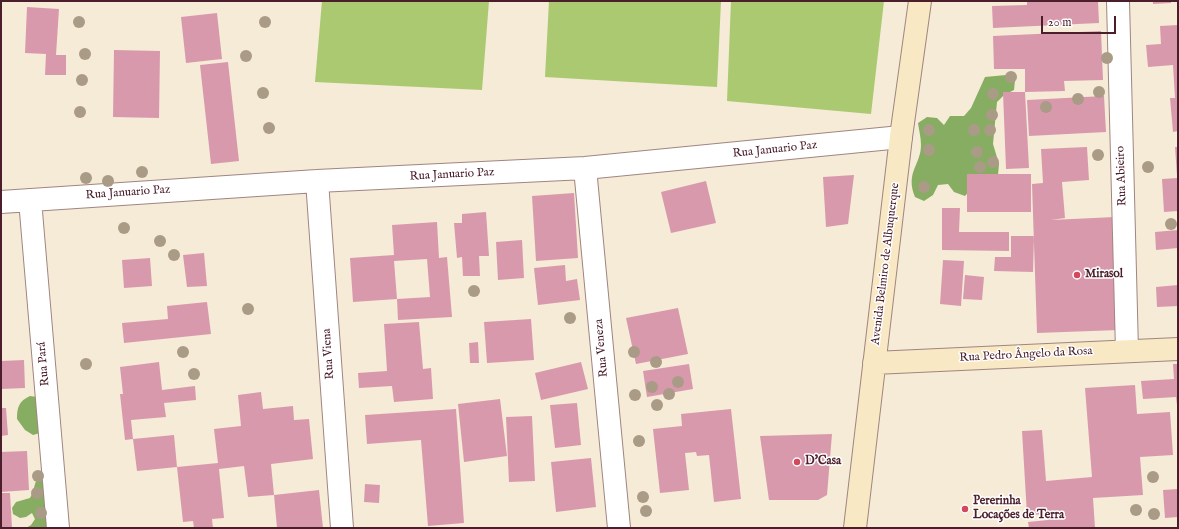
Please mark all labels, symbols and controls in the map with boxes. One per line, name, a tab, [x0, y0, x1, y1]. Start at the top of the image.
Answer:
scale bar	[1043, 8, 1118, 34]
text: 20 m	[1048, 15, 1071, 30]
street label: Rua Januario Paz	[732, 138, 818, 162]
street label: Rua Abieiro	[1114, 146, 1130, 206]
street label: Rua Januario Paz	[409, 166, 495, 184]
street label: Avenida Belmiro de Albuquerque	[869, 182, 903, 346]
street label: Rua Januario Paz	[85, 183, 171, 203]
place label: Mirasol	[1085, 268, 1123, 282]
marker: Mirasol	[1072, 270, 1082, 280]
street label: Rua Veneza	[592, 318, 612, 378]
street label: Rua Viena	[320, 328, 338, 380]
street label: Rua Pará	[35, 341, 53, 387]
street label: Rua Pedro Ângelo da Rosa	[959, 344, 1093, 366]
place label: D'Casa	[805, 455, 841, 469]
marker: D'Casa	[792, 457, 802, 467]
place label: Pererinha Locações de Terra	[973, 495, 1064, 523]
marker: Pererinha Locações de Terra	[960, 504, 970, 514]

